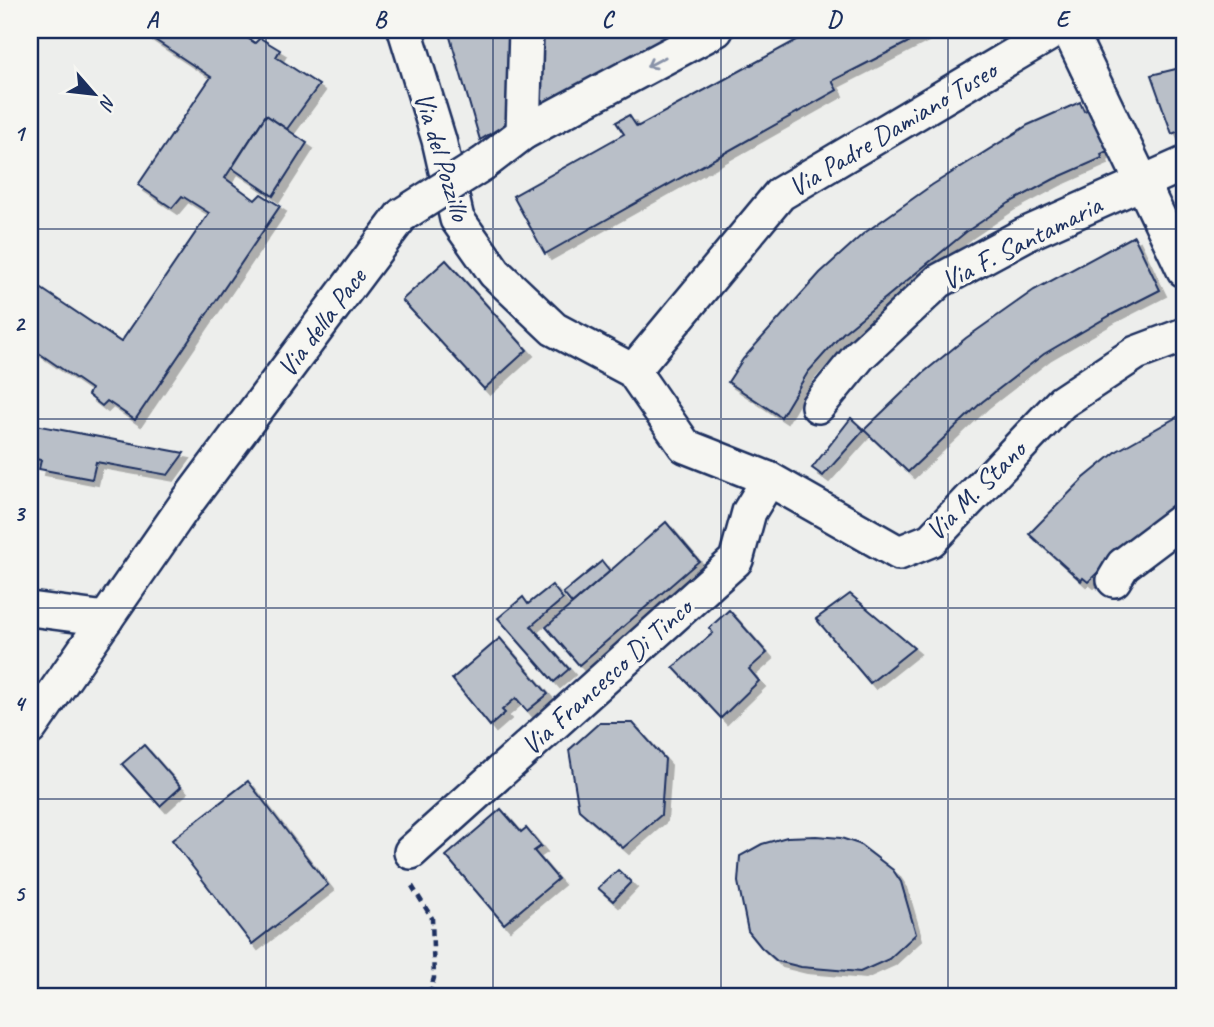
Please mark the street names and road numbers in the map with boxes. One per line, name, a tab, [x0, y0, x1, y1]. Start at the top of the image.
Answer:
street label: Via Padre Damiano Tuseo	[782, 51, 1005, 204]
street label: Via del Pozzillo	[406, 88, 479, 227]
street label: Via F. Santamaria	[935, 186, 1109, 298]
street label: Via della Pace	[269, 259, 375, 384]
street label: Via M. Stano	[918, 431, 1035, 548]
street label: Via Francesco Di Tinco	[514, 588, 701, 762]

